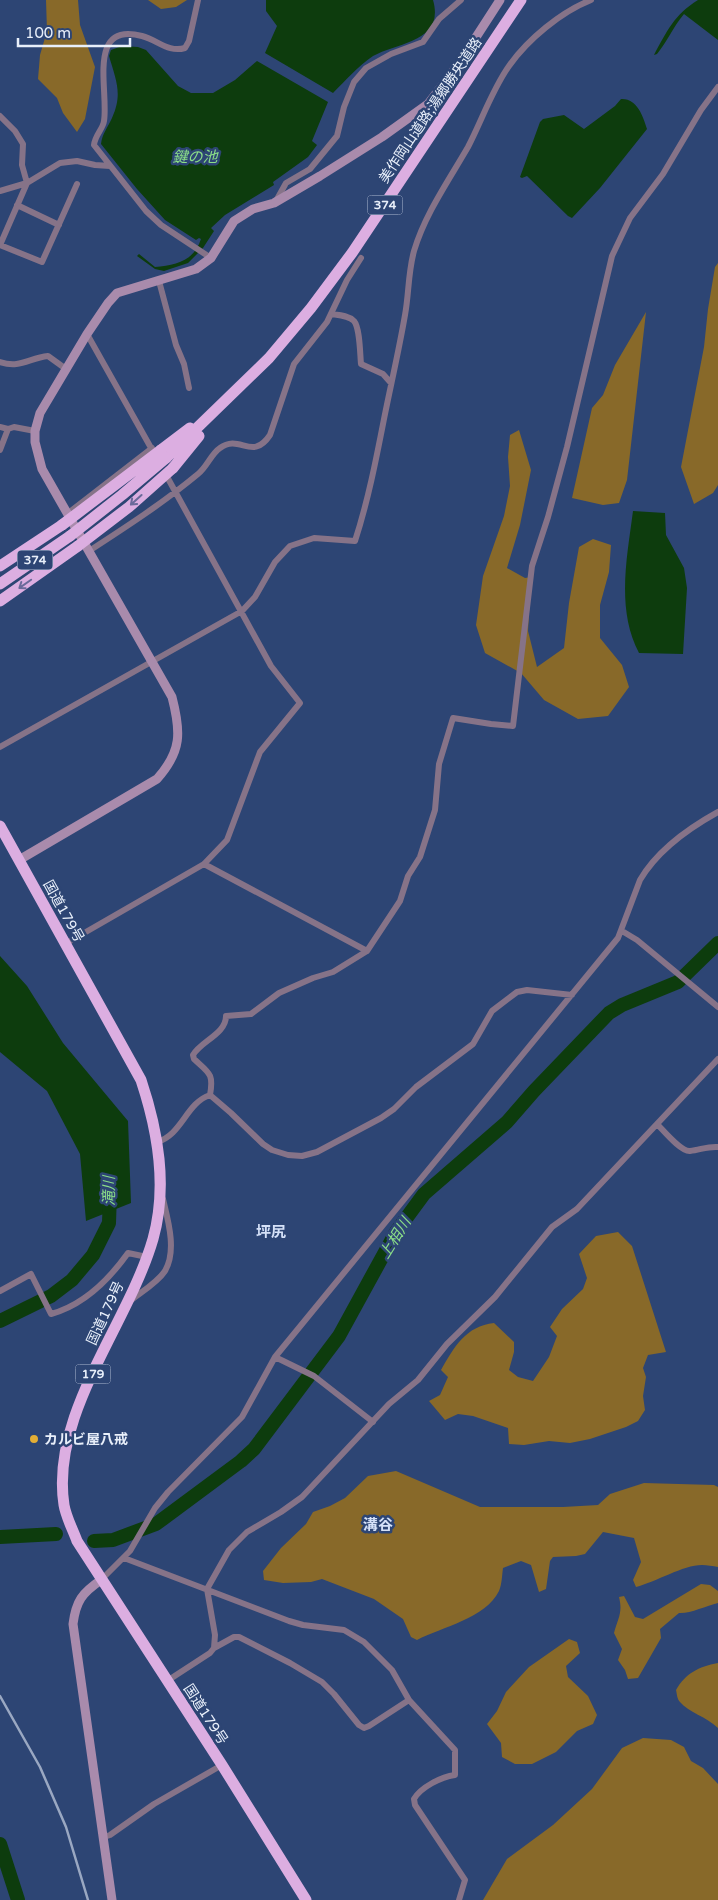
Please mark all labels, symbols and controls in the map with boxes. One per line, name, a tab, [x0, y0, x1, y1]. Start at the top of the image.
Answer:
scale bar	[18, 15, 130, 47]
text: 100 m	[25, 24, 71, 42]
street label: 美作岡山道路;湯郷勝央道路	[375, 34, 485, 186]
water label: 鍵の池	[172, 148, 219, 166]
road number: 374	[368, 196, 402, 214]
one-way arrow	[130, 494, 143, 506]
road number: 374	[18, 550, 52, 570]
one-way arrow	[18, 579, 32, 589]
street label: 国道179号	[40, 877, 88, 945]
water label: 滝川	[100, 1174, 118, 1206]
water label: 上相川	[375, 1212, 416, 1262]
district label: 坪尻	[256, 1223, 286, 1241]
street label: 国道179号	[83, 1279, 128, 1348]
road number: 179	[76, 1365, 110, 1384]
place label: カルビ屋八戒	[44, 1431, 128, 1448]
marker: カルビ屋八戒	[28, 1433, 40, 1445]
district label: 溝谷	[363, 1516, 393, 1534]
street label: 国道179号	[180, 1681, 231, 1748]

